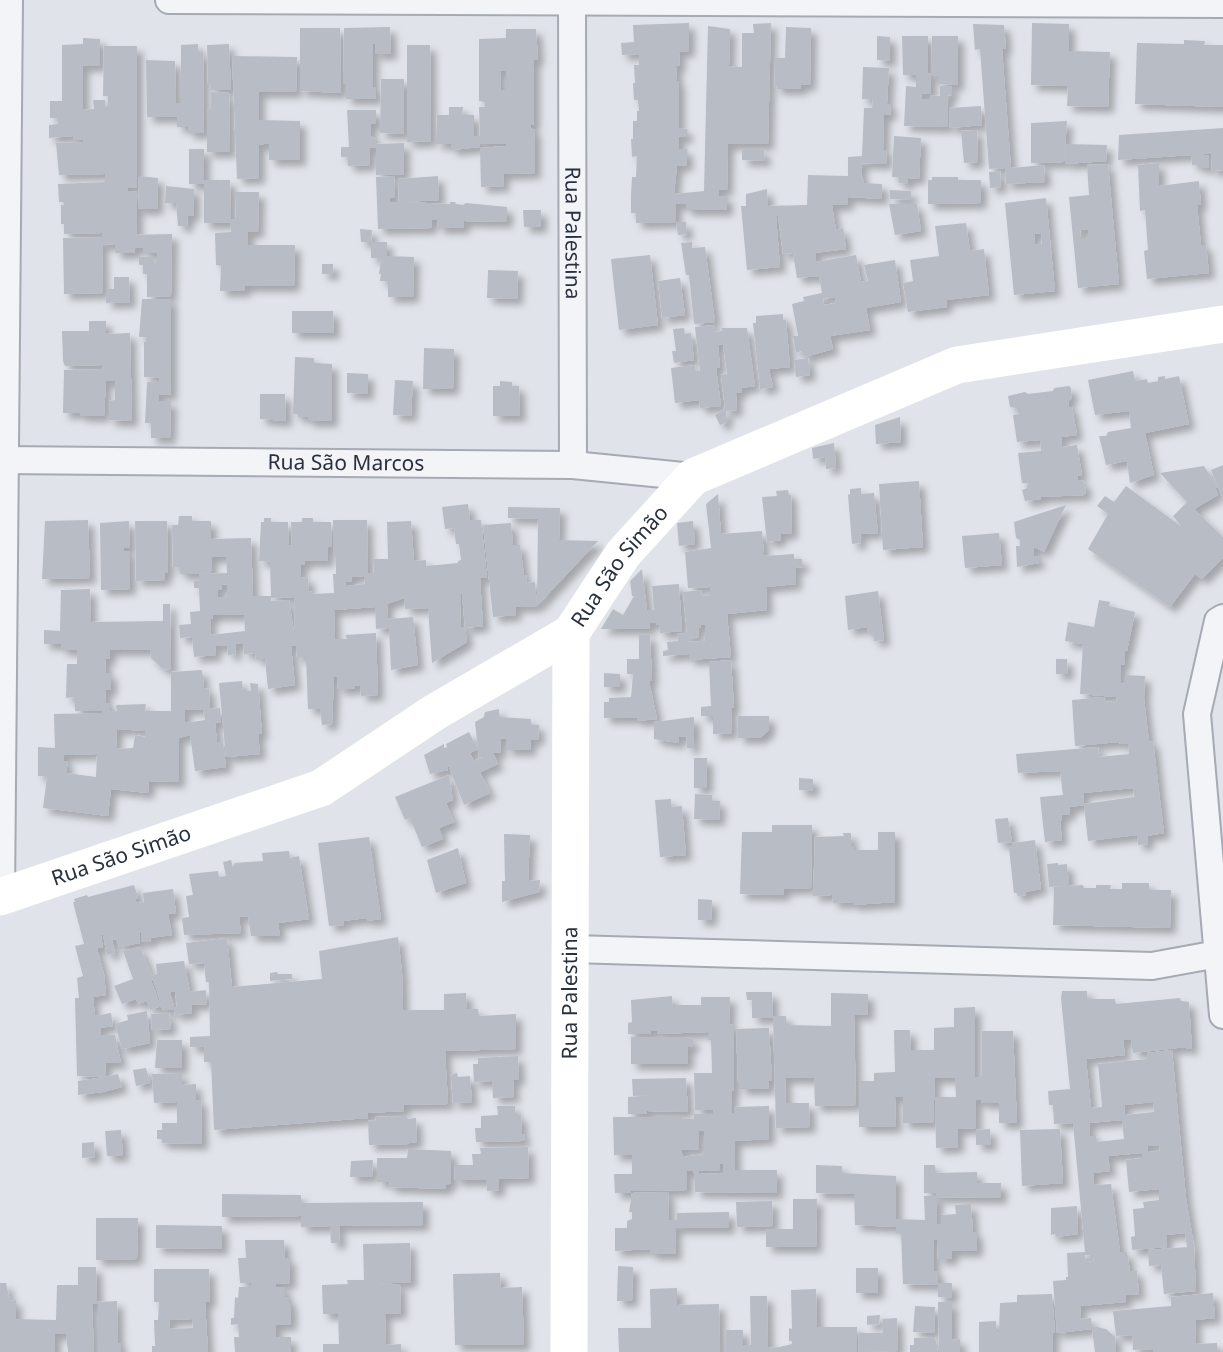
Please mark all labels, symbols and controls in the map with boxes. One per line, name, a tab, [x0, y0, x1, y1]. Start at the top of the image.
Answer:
street label: Rua Palestina	[559, 167, 588, 299]
street label: Rua São Marcos	[267, 447, 425, 477]
street label: Rua São Simão	[564, 499, 674, 632]
street label: Rua São Simão	[47, 818, 194, 892]
street label: Rua Palestina	[555, 926, 583, 1059]

